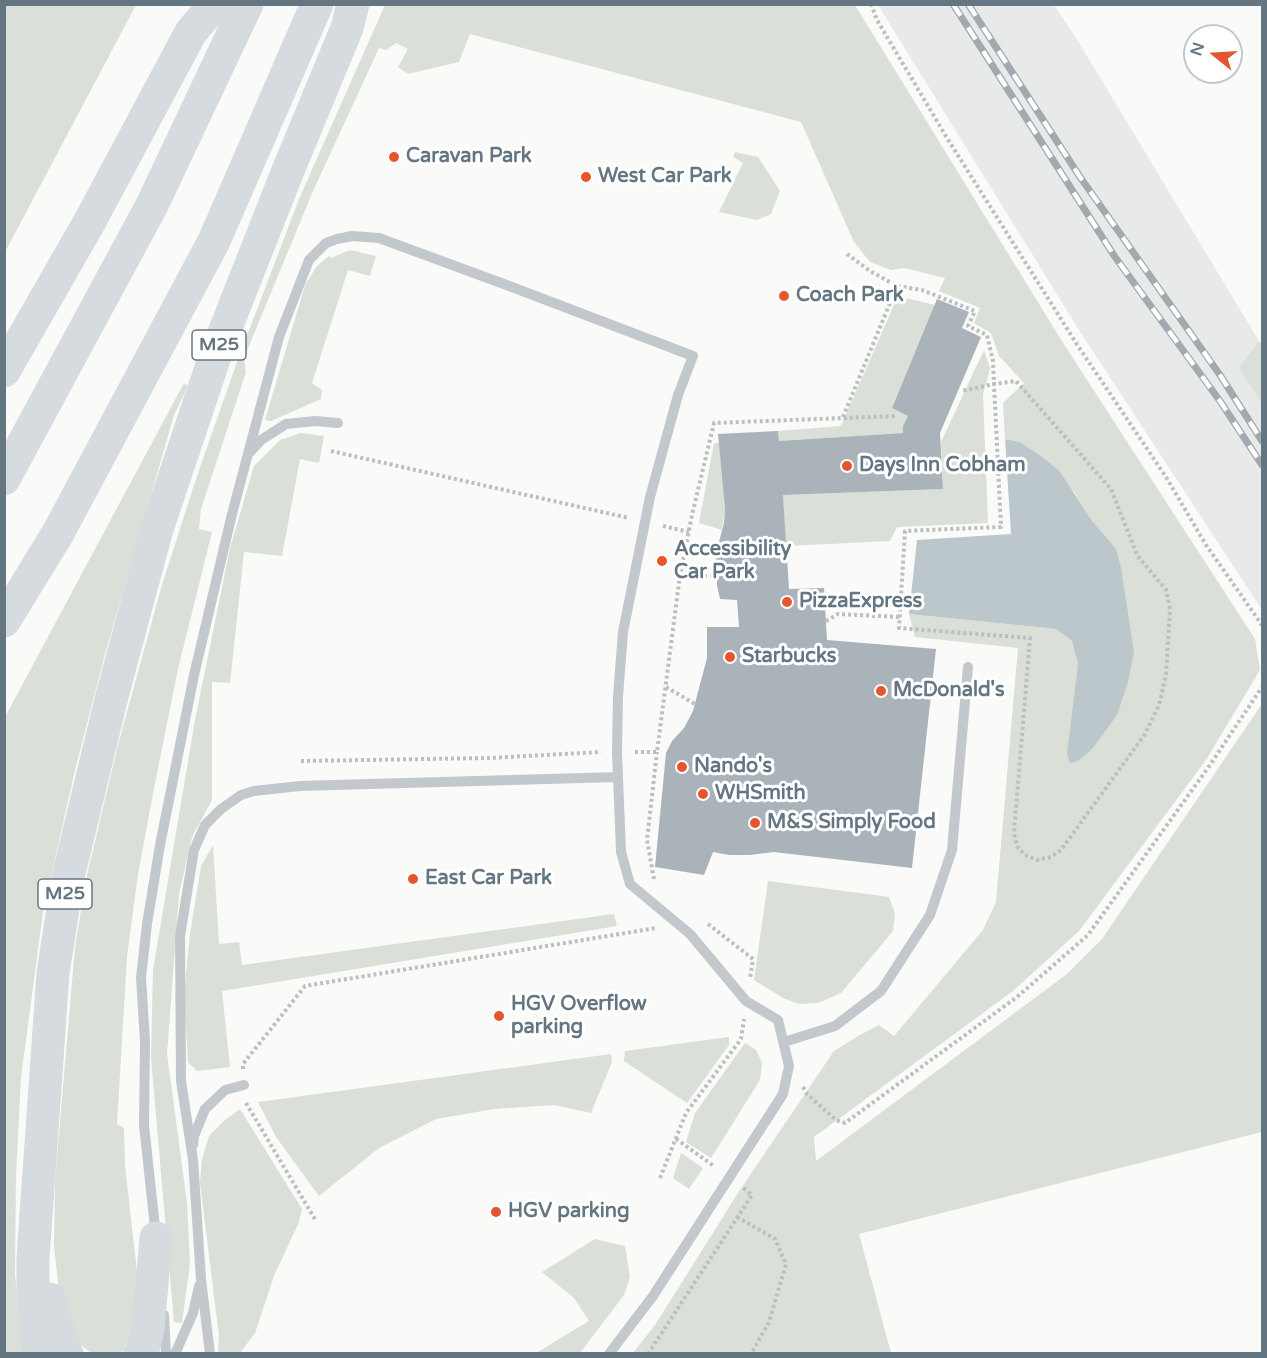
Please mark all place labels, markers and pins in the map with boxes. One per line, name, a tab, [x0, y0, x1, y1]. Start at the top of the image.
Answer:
place label: Caravan Park	[406, 145, 532, 169]
marker: Caravan Park	[387, 150, 401, 164]
place label: West Car Park	[598, 165, 732, 189]
marker: West Car Park	[579, 170, 593, 184]
place label: Coach Park	[796, 284, 904, 308]
marker: Coach Park	[777, 289, 791, 303]
place label: Days Inn Cobham	[859, 454, 1026, 478]
marker: Days Inn Cobham	[840, 459, 854, 473]
place label: Accessibility Car Park	[674, 538, 791, 585]
marker: Accessibility Car Park	[655, 554, 669, 568]
place label: PizzaExpress	[799, 590, 922, 614]
marker: PizzaExpress	[780, 595, 794, 609]
place label: Starbucks	[742, 645, 836, 669]
marker: Starbucks	[723, 650, 737, 664]
place label: McDonald's	[893, 679, 1005, 703]
marker: McDonald's	[874, 684, 888, 698]
place label: Nando's	[694, 755, 772, 779]
marker: Nando's	[675, 760, 689, 774]
place label: WHSmith	[715, 782, 806, 806]
marker: WHSmith	[696, 787, 710, 801]
place label: M&S Simply Food	[767, 811, 936, 835]
marker: M&S Simply Food	[748, 816, 762, 830]
place label: East Car Park	[425, 867, 552, 891]
marker: East Car Park	[406, 872, 420, 886]
place label: HGV Overflow parking	[511, 993, 647, 1040]
marker: HGV Overflow parking	[492, 1009, 506, 1023]
place label: HGV parking	[508, 1200, 630, 1224]
marker: HGV parking	[489, 1205, 503, 1219]

